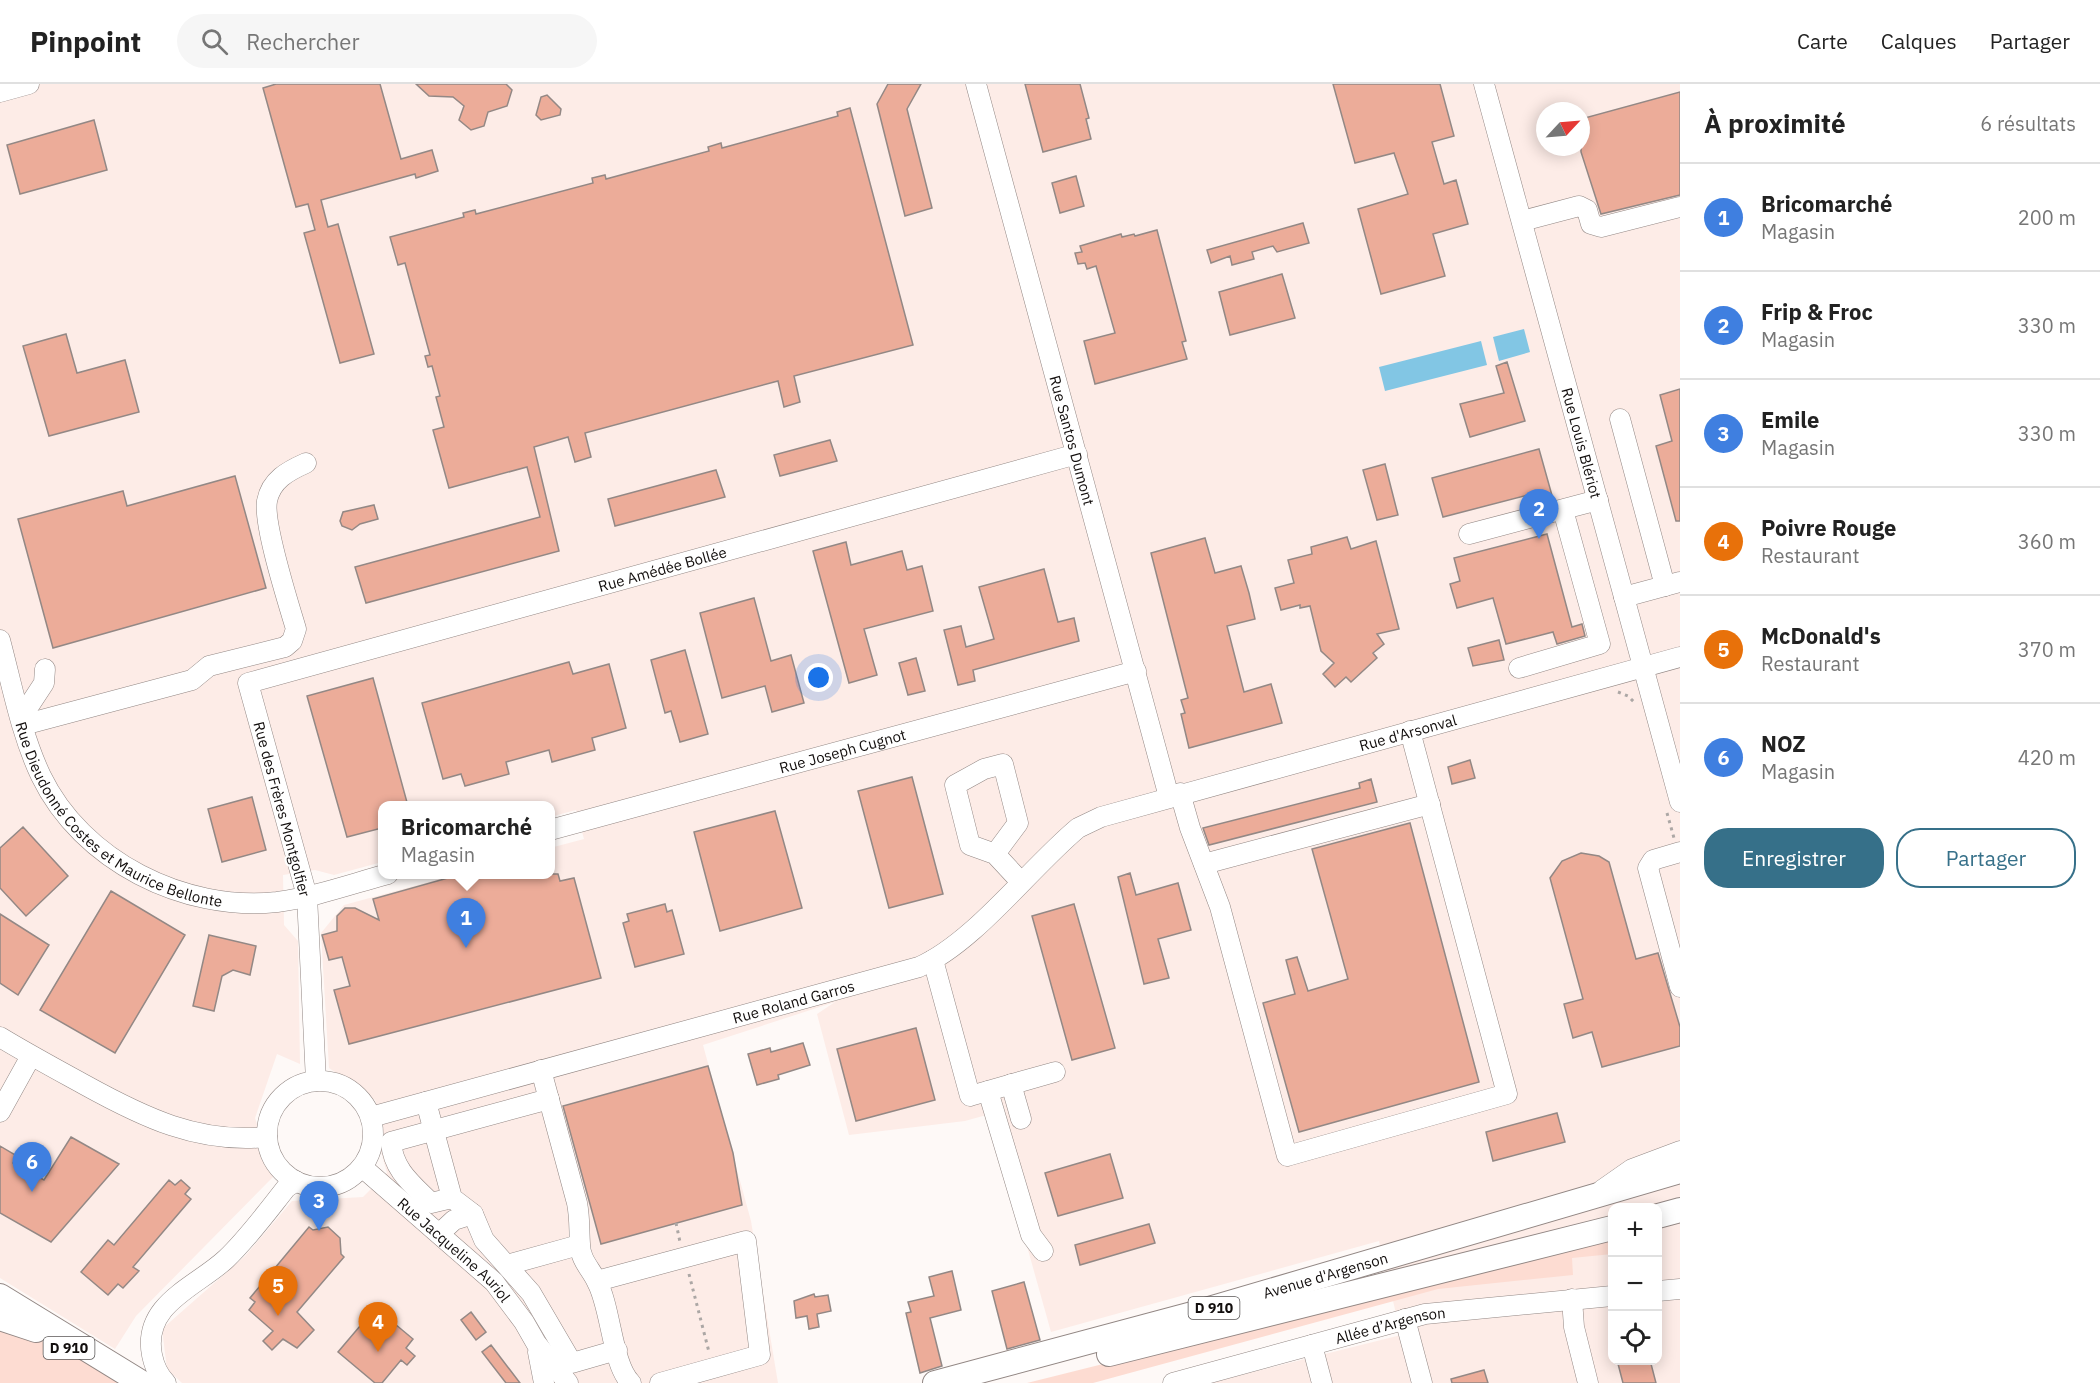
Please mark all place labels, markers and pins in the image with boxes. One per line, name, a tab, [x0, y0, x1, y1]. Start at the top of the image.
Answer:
pin: 2	[1520, 490, 1558, 539]
pin: 1	[446, 898, 486, 948]
pin: 6	[12, 1142, 51, 1192]
pin: 3	[300, 1182, 338, 1231]
pin: 5	[258, 1266, 298, 1316]
pin: 4	[358, 1302, 398, 1352]

